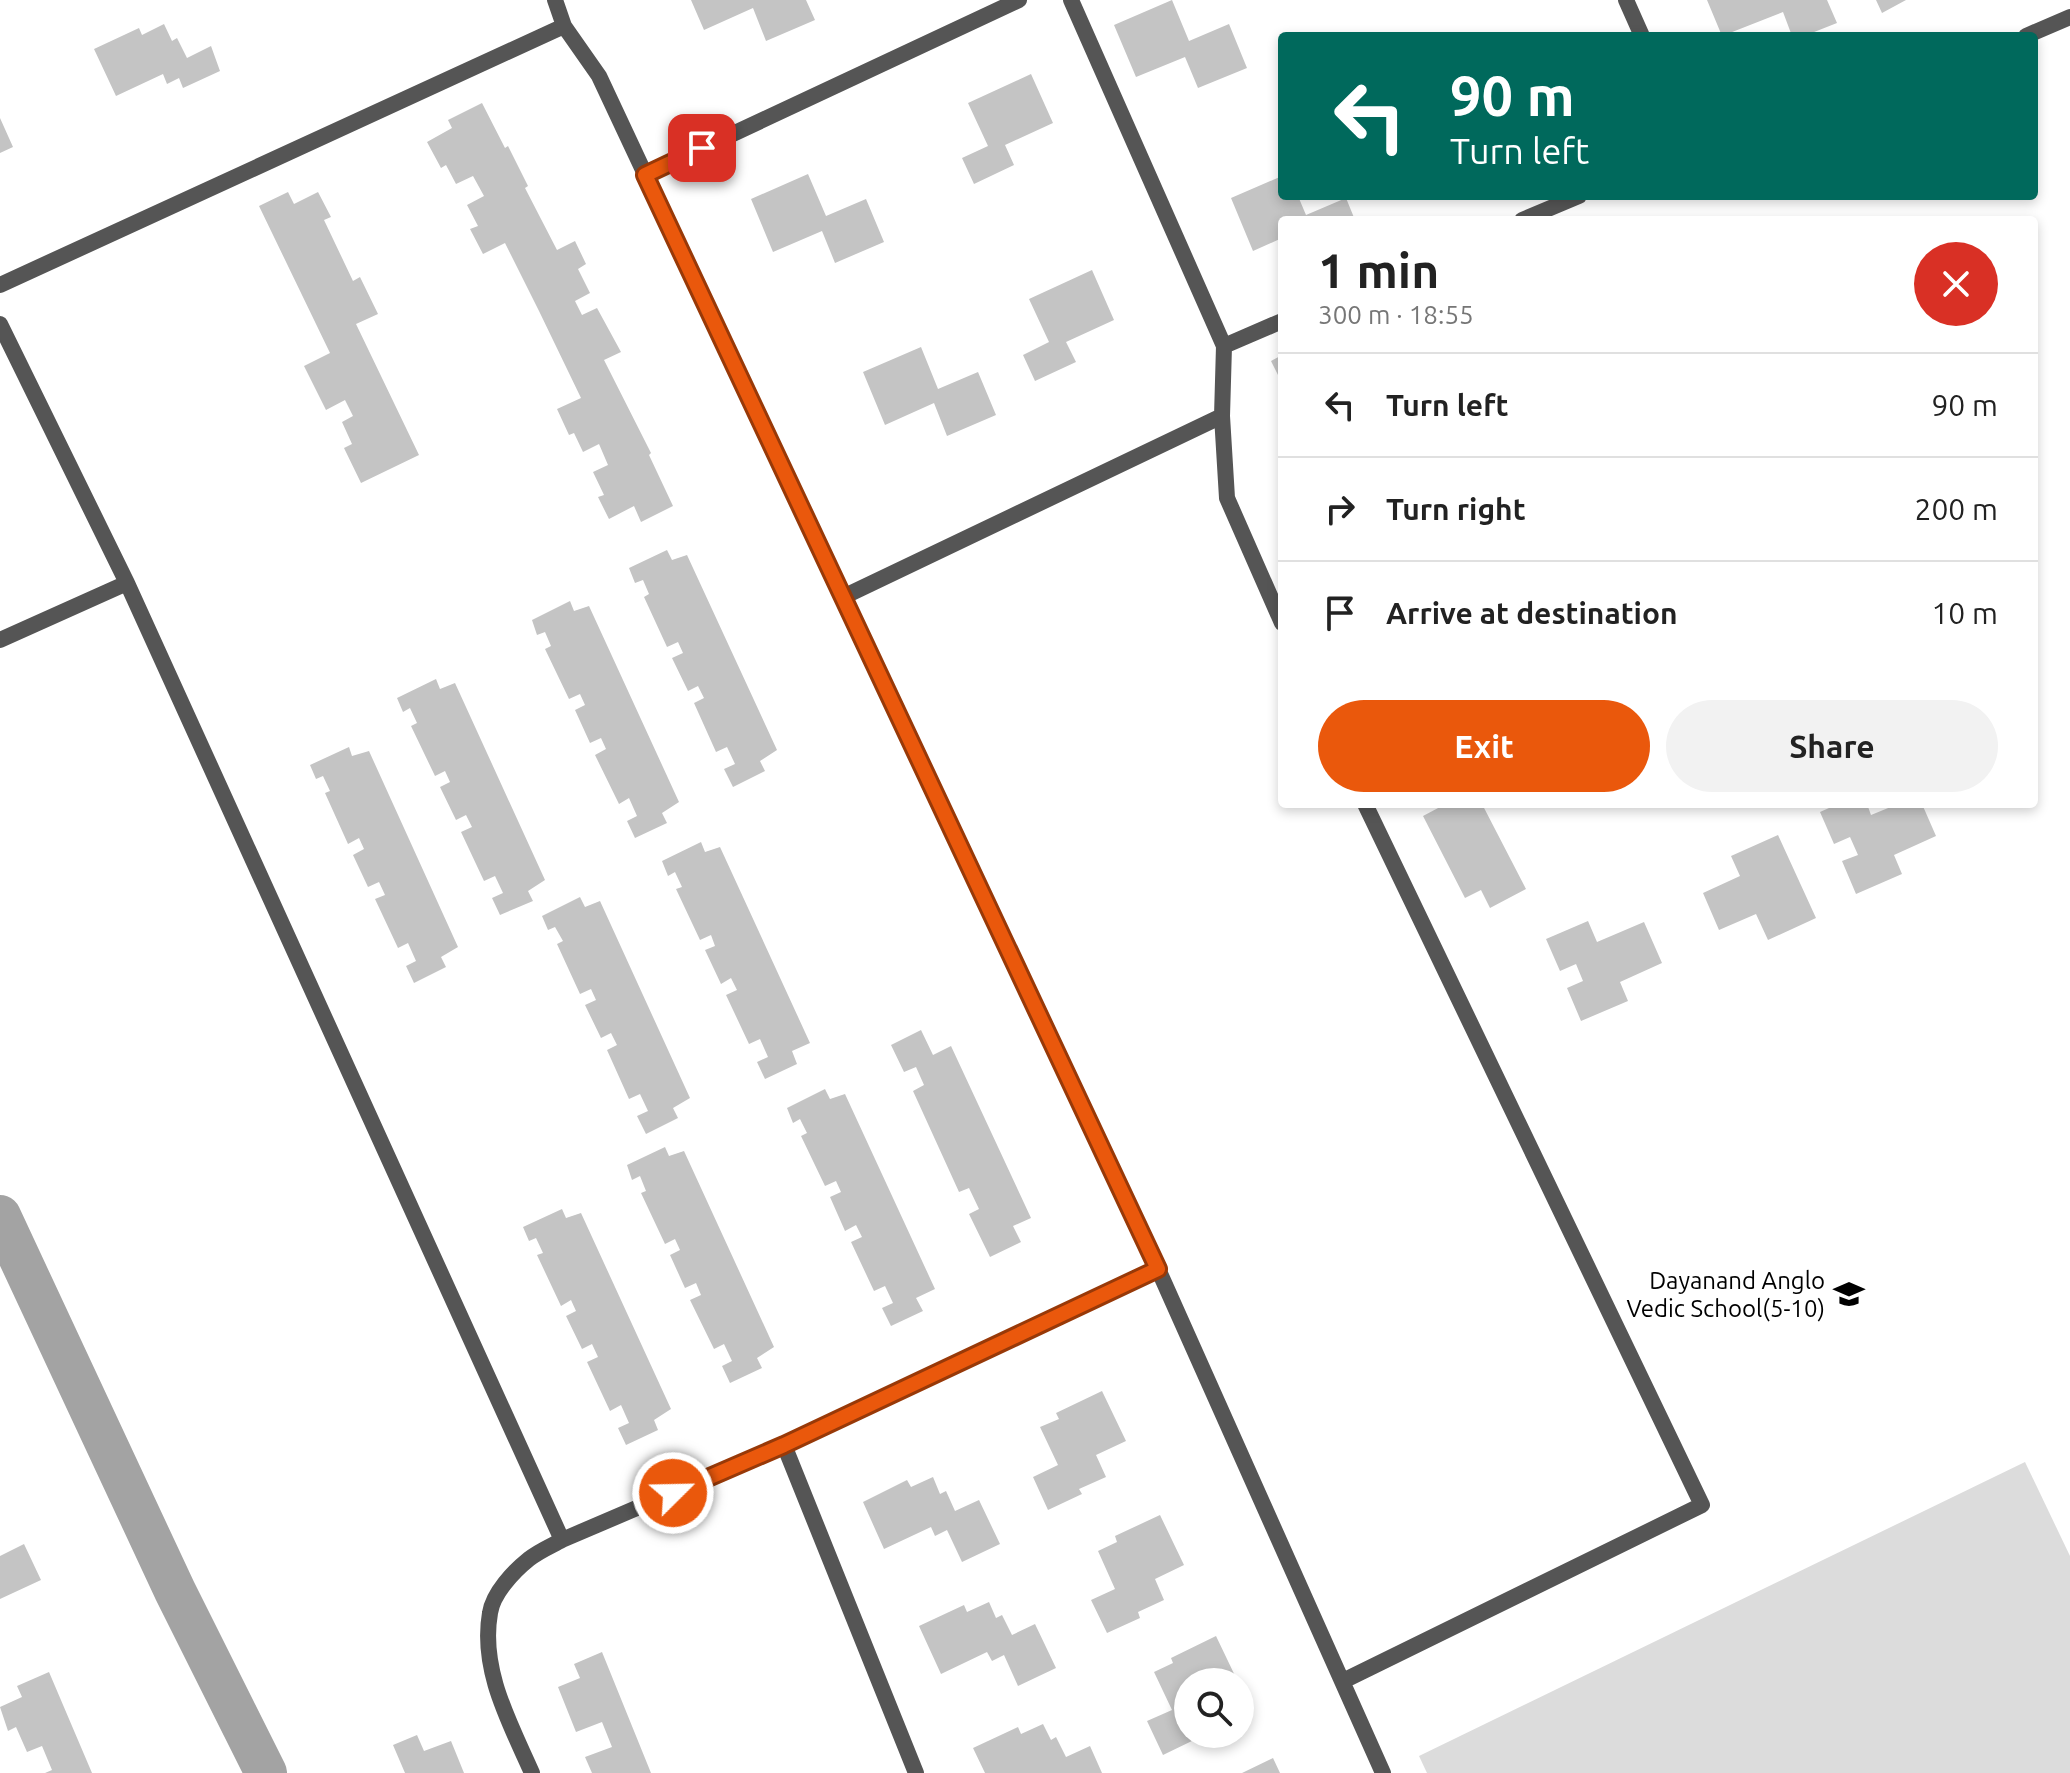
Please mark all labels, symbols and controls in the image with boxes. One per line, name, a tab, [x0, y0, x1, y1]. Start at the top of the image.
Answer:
icon: left	[1318, 64, 1422, 168]
text: 90 m	[1450, 64, 1575, 127]
pin	[668, 114, 736, 182]
icon: arrive	[680, 126, 724, 170]
text: Turn left	[1450, 130, 1589, 171]
button: close	[1914, 242, 1998, 326]
text: 1 min	[1318, 243, 1439, 297]
text: 300 m · 18:55	[1318, 300, 1474, 329]
icon: left	[1318, 383, 1362, 427]
text: Turn left	[1386, 388, 1508, 422]
text: 90 m	[1931, 388, 1998, 422]
icon: right	[1318, 487, 1362, 531]
text: Turn right	[1386, 492, 1526, 526]
text: 200 m	[1914, 492, 1998, 526]
icon: arrive	[1318, 591, 1362, 635]
text: Arrive at destination	[1386, 596, 1678, 630]
text: 10 m	[1931, 596, 1998, 630]
button: Exit	[1318, 700, 1650, 792]
button: Share	[1666, 700, 1998, 792]
place label: Dayanand Anglo Vedic School(5-10)	[1626, 1267, 1825, 1322]
school or university icon: Dayanand Anglo Vedic School(5-10)	[1832, 1277, 1866, 1311]
position arrow	[631, 1451, 715, 1535]
map controls	[1174, 1668, 1254, 1748]
button: search	[1174, 1668, 1254, 1748]

